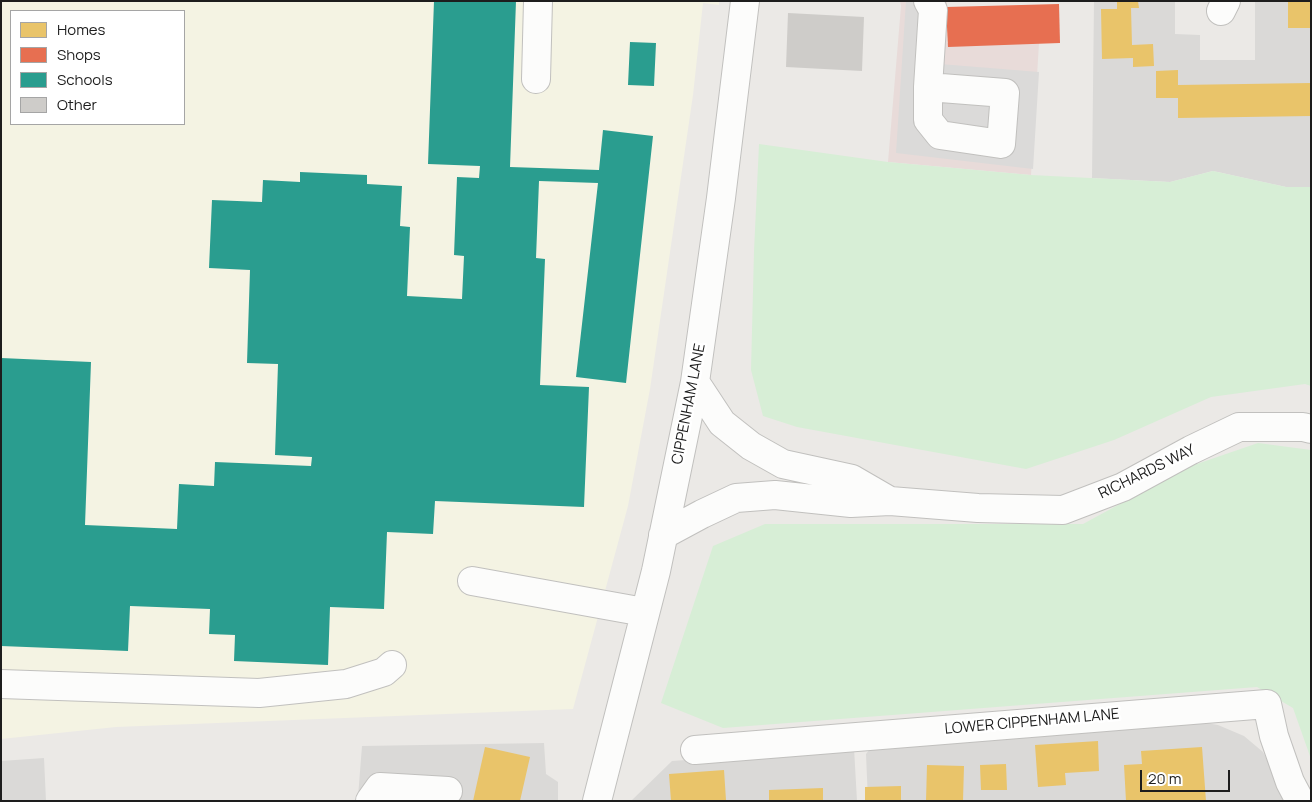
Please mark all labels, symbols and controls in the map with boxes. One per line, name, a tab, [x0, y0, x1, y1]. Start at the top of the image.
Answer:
legend	[10, 10, 185, 125]
text: Homes	[57, 19, 105, 40]
text: Shops	[57, 44, 101, 65]
text: Schools	[57, 69, 113, 90]
text: Other	[57, 94, 97, 115]
street label: CIPPENHAM LANE	[668, 342, 710, 466]
street label: RICHARDS WAY	[1096, 441, 1198, 503]
street label: LOWER CIPPENHAM LANE	[944, 705, 1120, 739]
scale bar	[1142, 760, 1232, 792]
text: 20 m	[1148, 768, 1181, 789]

